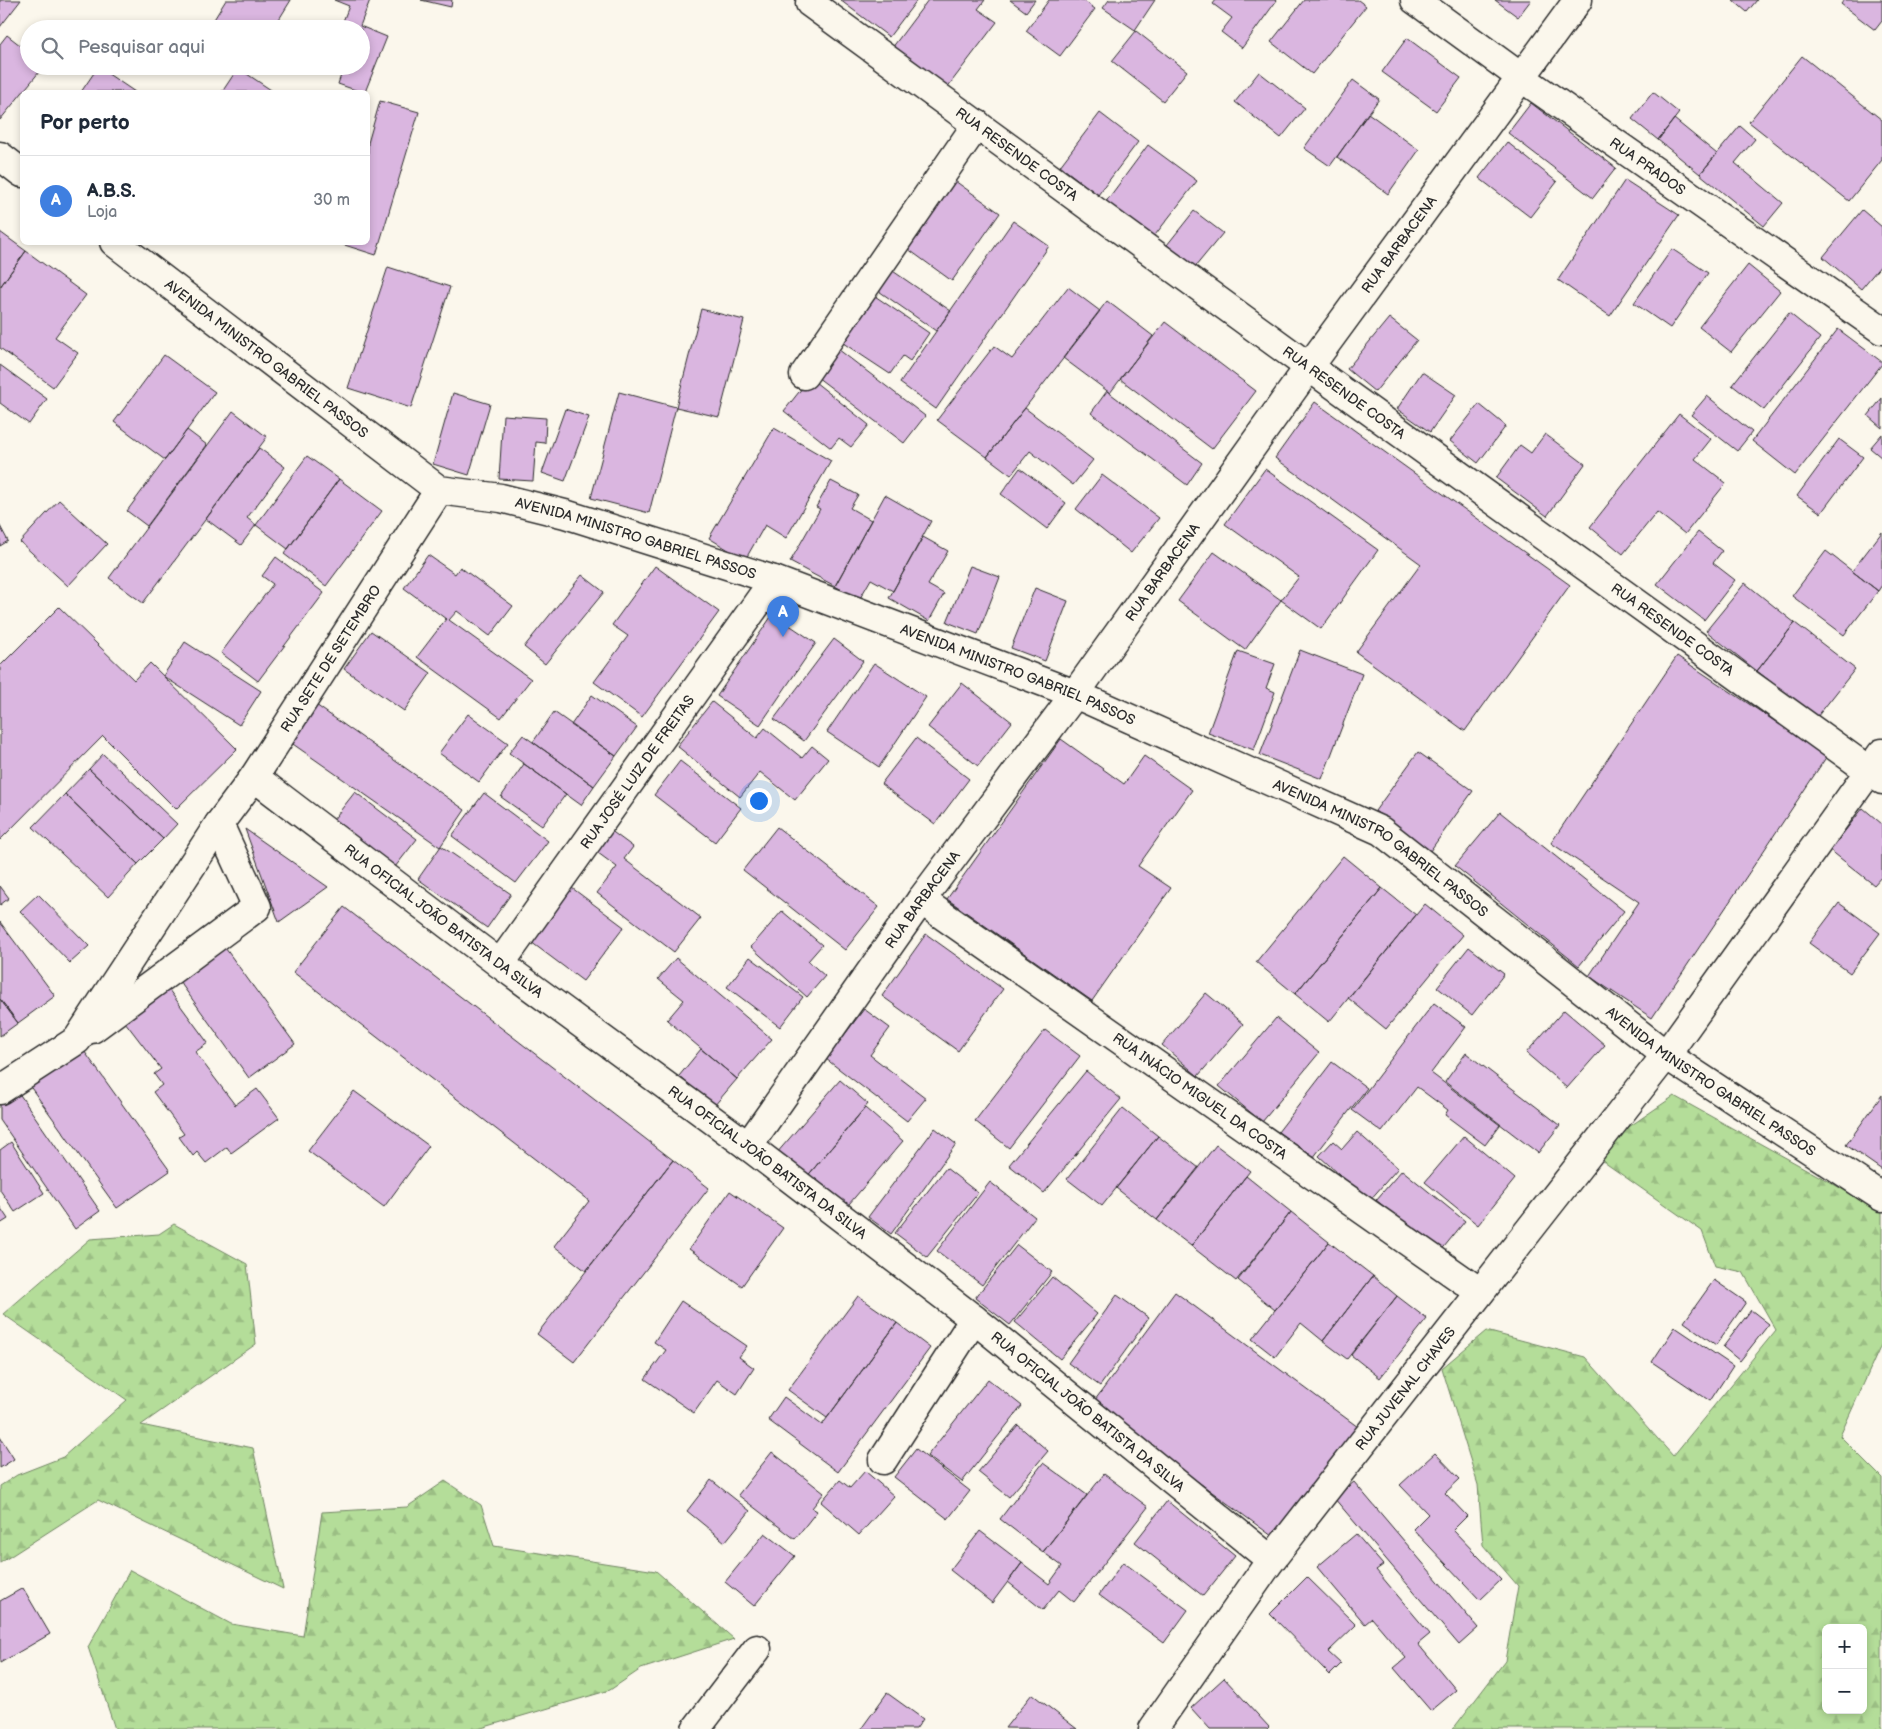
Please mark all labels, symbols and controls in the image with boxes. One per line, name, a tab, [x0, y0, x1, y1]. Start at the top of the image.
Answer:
search box	[20, 20, 370, 75]
icon: search	[38, 34, 66, 62]
text: Pesquisar aqui	[78, 36, 205, 59]
street label: RUA RESENDE COSTA	[952, 104, 1081, 205]
text: Por perto	[40, 110, 130, 135]
street label: RUA PRADOS	[1606, 134, 1689, 199]
text: A.B.S.	[87, 180, 136, 203]
text: A	[51, 191, 61, 210]
text: 30 m	[313, 191, 350, 210]
street label: RUA BARBACENA	[1358, 192, 1441, 297]
text: Loja	[87, 203, 117, 222]
street label: AVENIDA MINISTRO GABRIEL PASSOS	[161, 276, 371, 442]
street label: RUA RESENDE COSTA	[1279, 343, 1409, 443]
street label: AVENIDA MINISTRO GABRIEL PASSOS	[514, 494, 758, 583]
street label: RUA BARBACENA	[1122, 520, 1204, 625]
street label: RUA RESENDE COSTA	[1608, 580, 1737, 680]
street label: RUA SETE DE SETEMBRO	[277, 582, 385, 735]
pin: A	[767, 596, 799, 637]
street label: AVENIDA MINISTRO GABRIEL PASSOS	[898, 621, 1138, 729]
street label: RUA JOSÉ LUIZ DE FREITAS	[577, 692, 698, 852]
street label: AVENIDA MINISTRO GABRIEL PASSOS	[1270, 776, 1491, 921]
your location	[746, 788, 772, 814]
street label: RUA OFICIAL JOÃO BATISTA DA SILVA	[341, 841, 546, 1002]
street label: RUA BARBACENA	[882, 847, 964, 952]
street label: AVENIDA MINISTRO GABRIEL PASSOS	[1603, 1003, 1819, 1160]
street label: RUA INÁCIO MIGUEL DA COSTA	[1110, 1029, 1291, 1163]
street label: RUA OFICIAL JOÃO BATISTA DA SILVA	[665, 1082, 870, 1243]
street label: RUA JUVENAL CHAVES	[1352, 1324, 1459, 1454]
street label: RUA OFICIAL JOÃO BATISTA DA SILVA	[987, 1328, 1188, 1496]
map controls	[1822, 1624, 1867, 1714]
button: +	[1822, 1624, 1867, 1669]
button: −	[1822, 1669, 1867, 1714]

